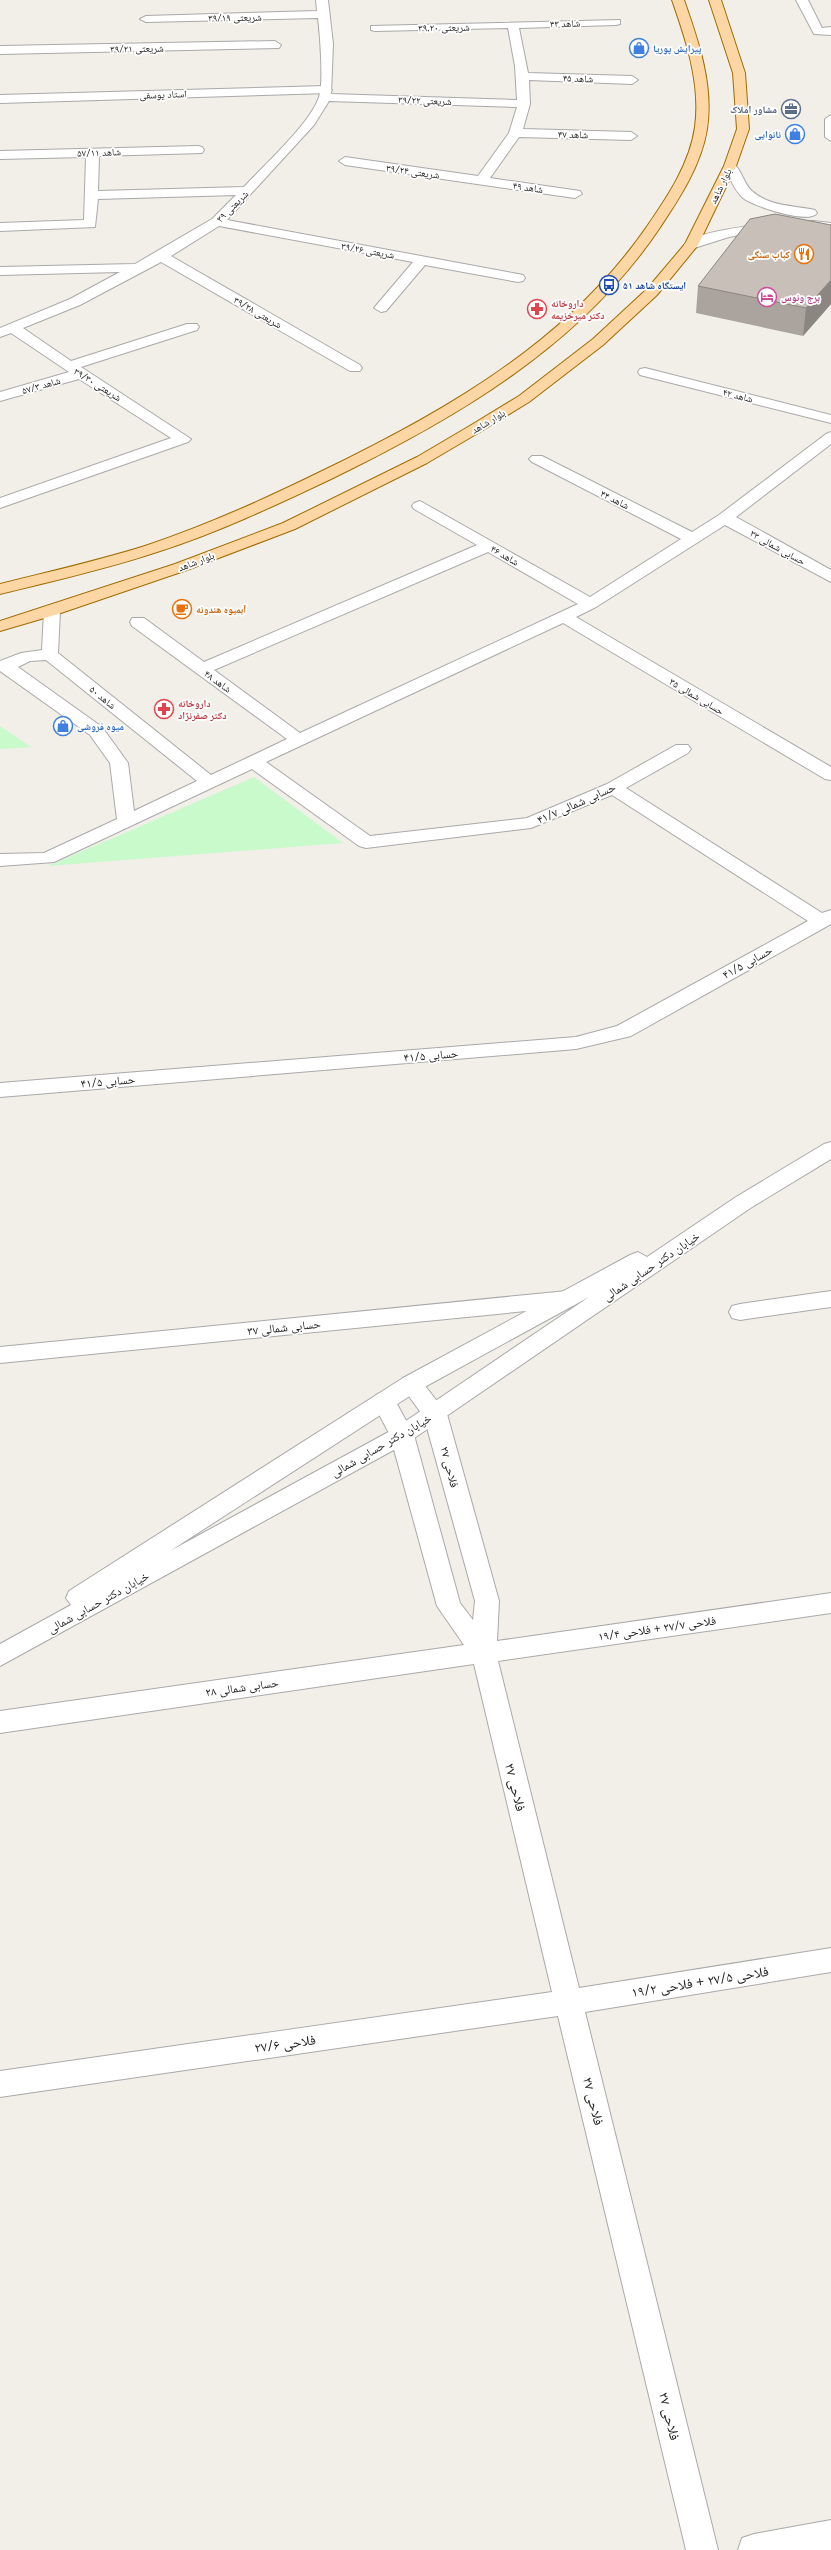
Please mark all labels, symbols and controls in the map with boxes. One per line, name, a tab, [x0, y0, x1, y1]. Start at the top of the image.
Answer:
street label: شریعتی ۳۹/۱۹	[208, 11, 262, 24]
street label: شاهد ۴۳	[550, 16, 581, 30]
street label: شریعتی ۳۹.۲۰	[418, 21, 470, 34]
shop icon: پیرایش پوریا	[628, 37, 650, 59]
street label: شریعتی ۳۹/۲۱	[110, 42, 164, 55]
place label: پیرایش پوریا	[653, 42, 702, 55]
street label: شاهد ۴۵	[563, 71, 594, 85]
street label: استاد یوسفی	[139, 87, 187, 102]
street label: شریعتی ۳۹/۲۲	[398, 93, 452, 108]
office icon: مشاور املاک	[780, 98, 802, 120]
place label: مشاور املاک	[730, 103, 777, 116]
shop icon: نانوایی	[784, 123, 806, 145]
street label: شاهد ۴۷	[558, 128, 589, 140]
place label: نانوایی	[755, 128, 781, 141]
street label: شاهد ۵۷/۱۱	[77, 145, 122, 159]
street label: شریعتی ۳۹/۲۴	[385, 161, 441, 182]
street label: بلوار شاهد	[706, 166, 734, 206]
street label: شاهد ۴۹	[512, 179, 544, 195]
street label: شریعتی ۳۹	[214, 187, 251, 225]
street label: شریعتی ۳۹/۲۶	[340, 239, 396, 262]
restaurant icon: کباب سنگی	[793, 243, 815, 265]
place label: کباب سنگی	[748, 248, 791, 261]
bus stop icon: ایستگاه شاهد ۵۱	[598, 274, 620, 296]
place label: ایستگاه شاهد ۵۱	[623, 279, 686, 291]
hotel icon: برج ونوس	[756, 286, 778, 308]
place label: برج ونوس	[781, 291, 820, 305]
street label: شریعتی ۳۹/۲۸	[231, 293, 285, 332]
place label: داروخانه دکتر میرخزیمه	[551, 297, 605, 322]
pharmacy icon: داروخانه دکتر میرخزیمه	[526, 298, 548, 320]
street label: شریعتی ۳۹/۳۰	[72, 365, 124, 404]
street label: شاهد ۵۷/۳	[20, 374, 62, 396]
street label: شاهد ۴۲	[722, 385, 755, 405]
street label: بلوار شاهد	[469, 406, 508, 436]
street label: شاهد ۴۴	[599, 487, 632, 511]
street label: حسابی شمالی ۳۳	[748, 527, 808, 568]
street label: شاهد ۴۶	[489, 542, 522, 568]
street label: بلوار شاهد	[176, 549, 216, 574]
cafe icon: آبمیوه هندونه	[171, 598, 193, 620]
place label: آبمیوه هندونه	[196, 603, 246, 616]
street label: شاهد ۴۸	[202, 667, 234, 695]
street label: حسابی شمالی ۳۵	[667, 675, 727, 718]
street label: شاهد ۵۰	[87, 683, 119, 712]
place label: داروخانه دکتر صفرنژاد	[178, 697, 227, 722]
pharmacy icon: داروخانه دکتر صفرنژاد	[153, 698, 175, 720]
shop icon: میوه فروشی	[52, 715, 74, 737]
place label: میوه فروشی	[77, 720, 124, 733]
street label: حسابی شمالی ۴۱/۷	[534, 779, 618, 827]
street label: حسابی ۴۱/۵	[719, 942, 775, 982]
street label: حسابی ۴۱/۵	[403, 1045, 459, 1065]
street label: حسابی ۴۱/۵	[80, 1071, 136, 1091]
street label: خیابان دکتر حسابی شمالی	[600, 1228, 703, 1304]
street label: حسابی شمالی ۳۷	[247, 1316, 322, 1339]
street label: خیابان دکتر حسابی شمالی	[328, 1410, 434, 1480]
street label: فلاحی ۲۷	[437, 1445, 463, 1489]
street label: خیابان دکتر حسابی شمالی	[45, 1568, 152, 1636]
street label: فلاحی ۲۷/۷ + فلاحی ۱۹/۴	[597, 1612, 717, 1644]
street label: حسابی شمالی ۲۸	[204, 1674, 280, 1700]
street label: فلاحی ۲۷	[501, 1761, 530, 1813]
street label: فلاحی ۲۷/۵ + فلاحی ۱۹/۲	[630, 1962, 770, 2001]
street label: فلاحی ۲۷/۶	[253, 2030, 317, 2057]
street label: فلاحی ۲۷	[579, 2075, 608, 2127]
street label: فلاحی ۲۷	[655, 2390, 684, 2442]

